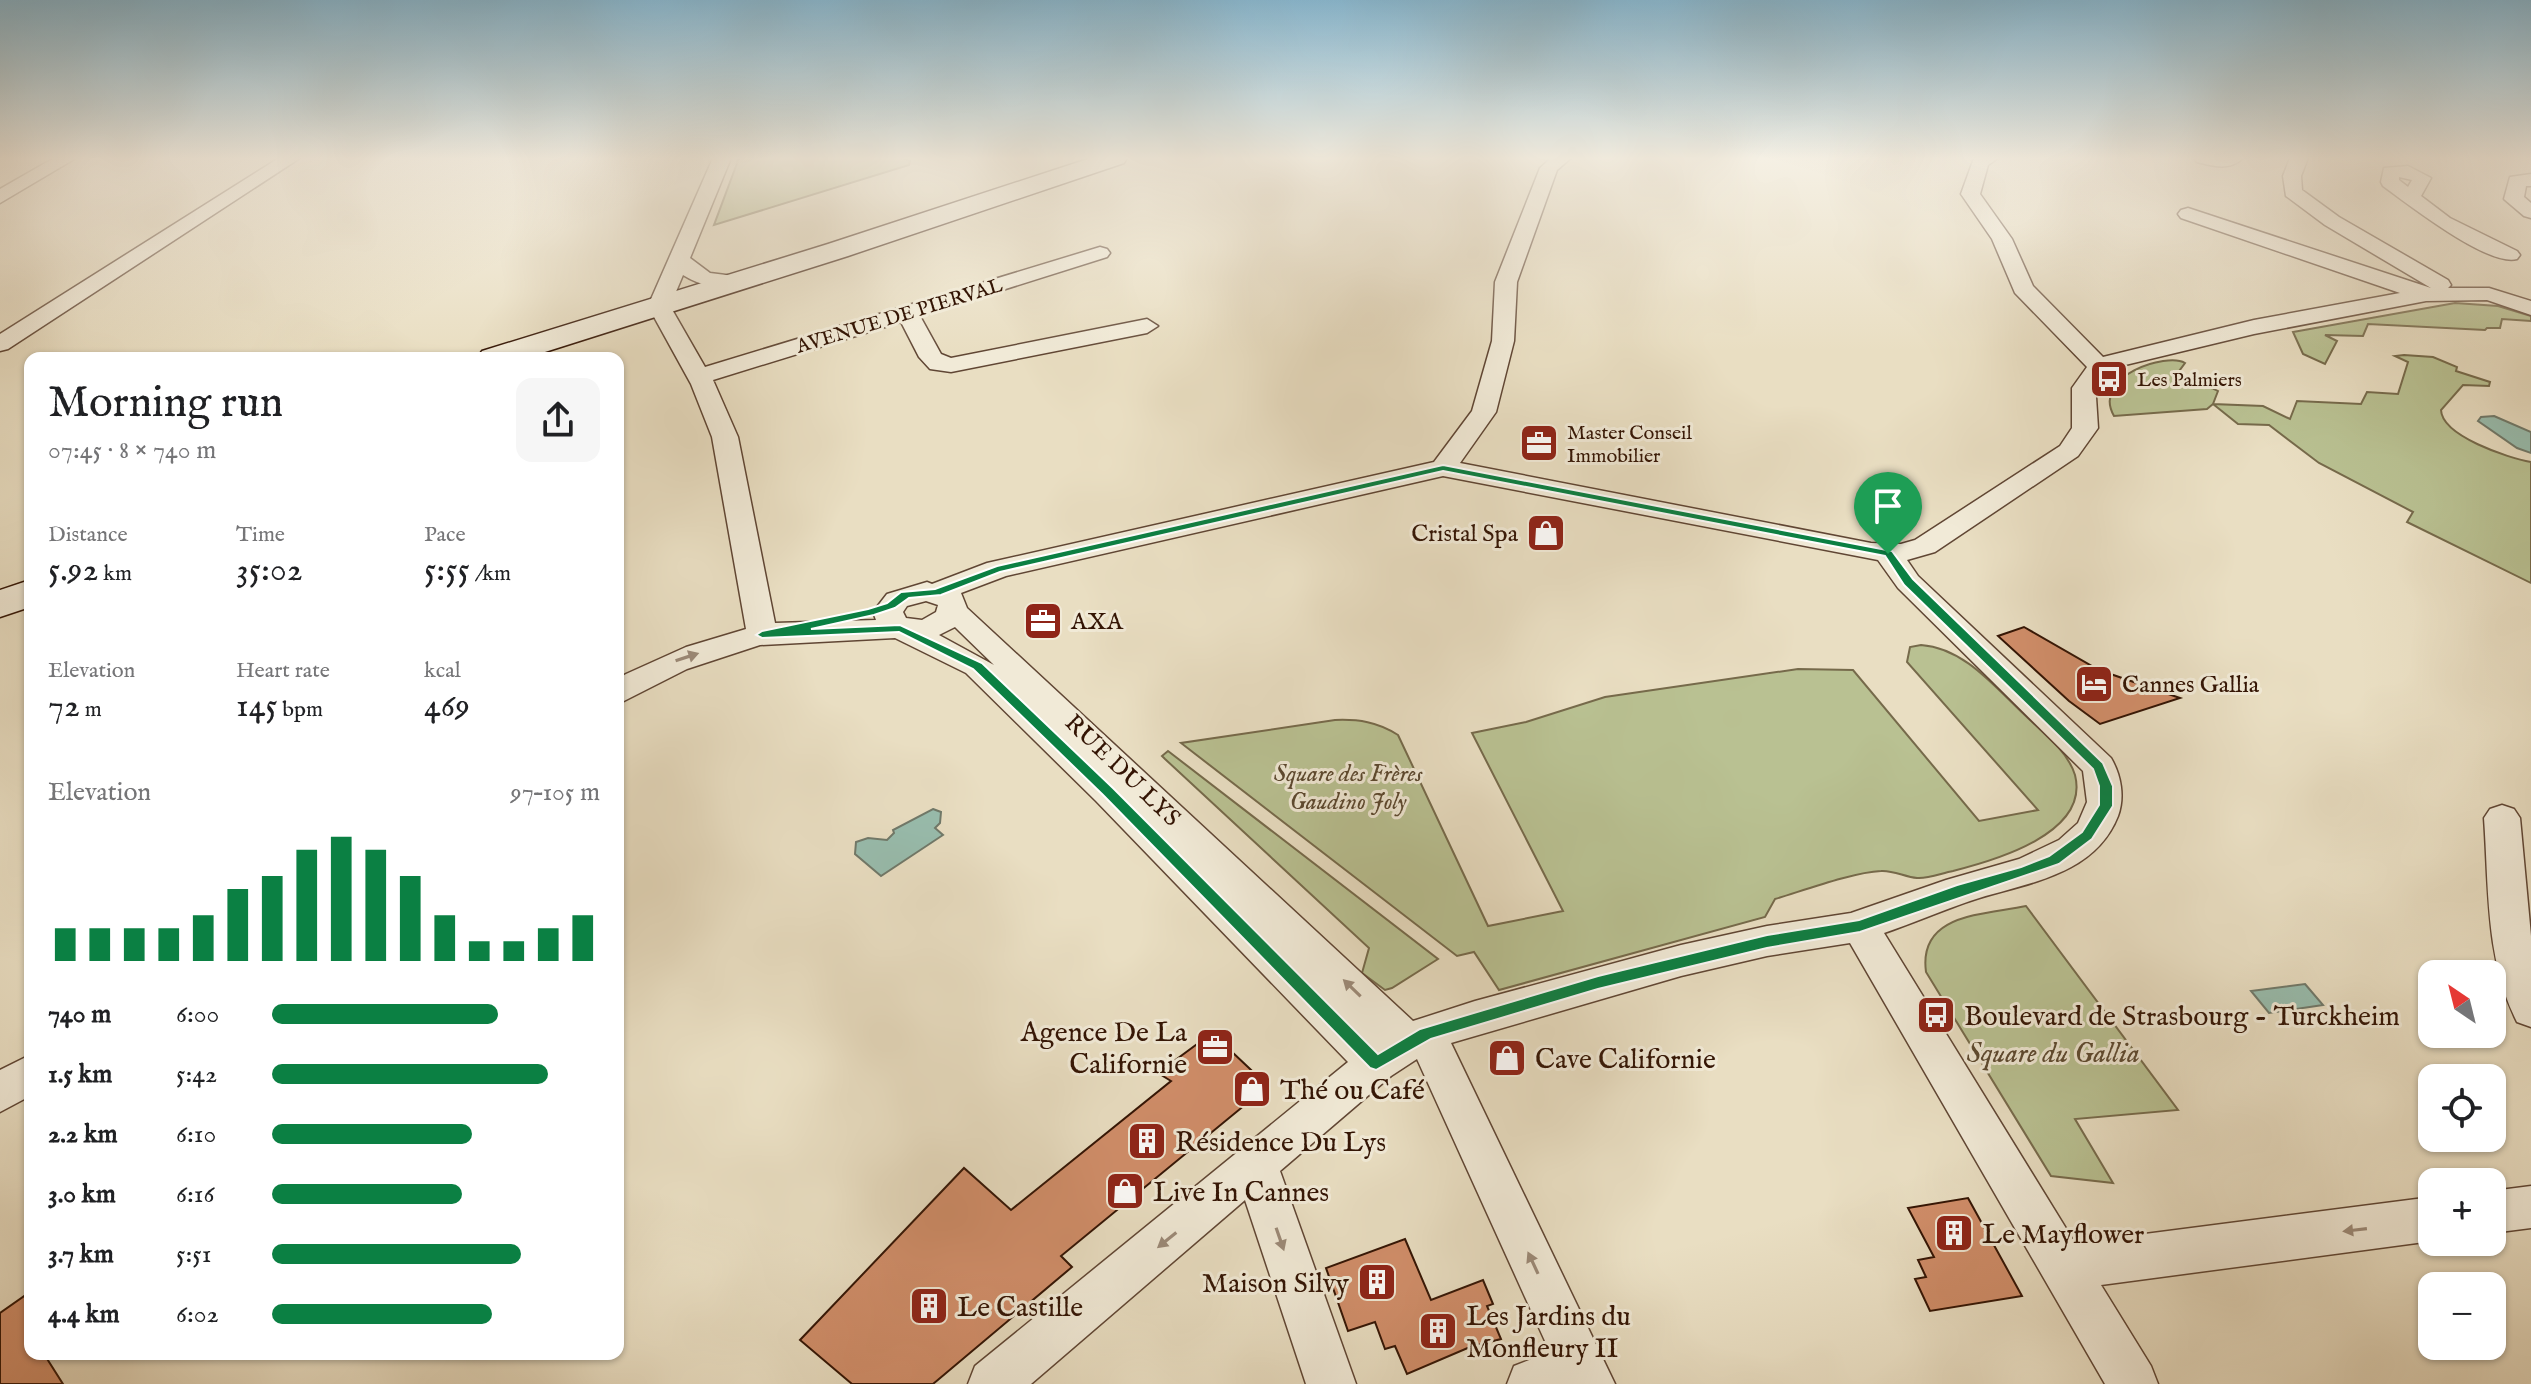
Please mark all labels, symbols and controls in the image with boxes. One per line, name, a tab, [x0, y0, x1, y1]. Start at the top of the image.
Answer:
street label: AVENUE DE PIERVAL	[792, 273, 1006, 360]
bus stop icon: Les Palmiers	[2088, 358, 2130, 400]
place label: Les Palmiers	[2137, 368, 2242, 393]
text: Morning run	[48, 376, 283, 432]
button: share	[516, 378, 600, 462]
place label: Master Conseil Immobilier	[1567, 421, 1692, 469]
office icon: Master Conseil Immobilier	[1518, 422, 1560, 464]
text: 07:45 · 8 × 740 m	[48, 434, 216, 467]
pin	[1854, 472, 1922, 554]
icon: arrive	[1866, 484, 1910, 528]
shop icon: Cristal Spa	[1525, 512, 1567, 554]
place label: Cristal Spa	[1411, 519, 1519, 550]
text: Distance	[48, 521, 128, 549]
text: Time	[236, 521, 285, 549]
text: Pace	[424, 521, 466, 549]
text: 5.92	[48, 549, 98, 592]
text: 35:02	[236, 549, 303, 592]
text: 5:55	[424, 549, 470, 592]
text: km	[98, 560, 132, 588]
text: /km	[470, 560, 511, 588]
office icon: AXA	[1022, 600, 1064, 642]
place label: AXA	[1070, 607, 1124, 638]
one-way arrow	[675, 651, 699, 663]
text: Elevation	[48, 657, 135, 685]
text: Heart rate	[236, 657, 330, 685]
text: kcal	[424, 657, 461, 685]
hotel icon: Cannes Gallia	[2073, 663, 2115, 705]
place label: Cannes Gallia	[2122, 670, 2260, 701]
text: 72	[48, 685, 80, 728]
text: 145	[236, 685, 278, 728]
text: 469	[424, 685, 470, 728]
text: m	[80, 696, 102, 724]
text: bpm	[278, 696, 323, 724]
street label: RUE DU LYS	[1058, 708, 1186, 834]
park label: Square des Frères Gaudino Joly	[1274, 759, 1423, 818]
text: Elevation	[48, 776, 151, 809]
text: 97–105 m	[510, 776, 600, 809]
north arrow	[2418, 960, 2506, 1048]
map controls	[2418, 960, 2506, 1360]
one-way arrow	[1343, 979, 1362, 998]
bus stop icon: Boulevard de Strasbourg - Turckheim	[1915, 994, 1957, 1036]
text: 740 m	[48, 998, 111, 1031]
text: 6:00	[176, 998, 219, 1031]
place label: Boulevard de Strasbourg - Turckheim	[1964, 1000, 2400, 1035]
place label: Agence De La Californie	[1020, 1016, 1188, 1083]
office icon: Agence De La Californie	[1194, 1026, 1236, 1068]
shop icon: Cave Californie	[1486, 1037, 1528, 1079]
park label: Square du Gallia	[1966, 1037, 2140, 1072]
place label: Cave Californie	[1535, 1043, 1716, 1078]
text: 1.5 km	[48, 1058, 112, 1091]
text: 5:42	[176, 1058, 217, 1091]
button: locate	[2418, 1064, 2506, 1152]
shop icon: Thé ou Café	[1231, 1068, 1273, 1110]
place label: Thé ou Café	[1280, 1074, 1425, 1109]
text: 2.2 km	[48, 1118, 118, 1151]
text: 6:10	[176, 1118, 216, 1151]
building icon: Résidence Du Lys	[1126, 1120, 1168, 1162]
place label: Résidence Du Lys	[1175, 1126, 1386, 1161]
button: +	[2418, 1168, 2506, 1256]
shop icon: Live In Cannes	[1104, 1170, 1146, 1212]
place label: Live In Cannes	[1153, 1176, 1329, 1211]
text: 3.0 km	[48, 1178, 116, 1211]
text: 6:16	[176, 1178, 214, 1211]
building icon: Le Mayflower	[1933, 1212, 1975, 1254]
place label: Le Mayflower	[1982, 1218, 2144, 1253]
one-way arrow	[2342, 1223, 2367, 1236]
one-way arrow	[1275, 1228, 1287, 1252]
one-way arrow	[1158, 1231, 1178, 1248]
text: 3.7 km	[48, 1238, 114, 1271]
text: 5:51	[176, 1238, 211, 1271]
one-way arrow	[1526, 1251, 1539, 1274]
building icon: Maison Silvy	[1356, 1261, 1398, 1303]
place label: Maison Silvy	[1202, 1267, 1349, 1302]
button: −	[2418, 1272, 2506, 1360]
building icon: Le Castille	[908, 1285, 950, 1327]
place label: Le Castille	[957, 1291, 1083, 1326]
text: 4.4 km	[48, 1298, 120, 1331]
text: 6:02	[176, 1298, 219, 1331]
place label: Les Jardins du Monfleury II	[1466, 1300, 1631, 1367]
building icon: Les Jardins du Monfleury II	[1417, 1310, 1459, 1352]

